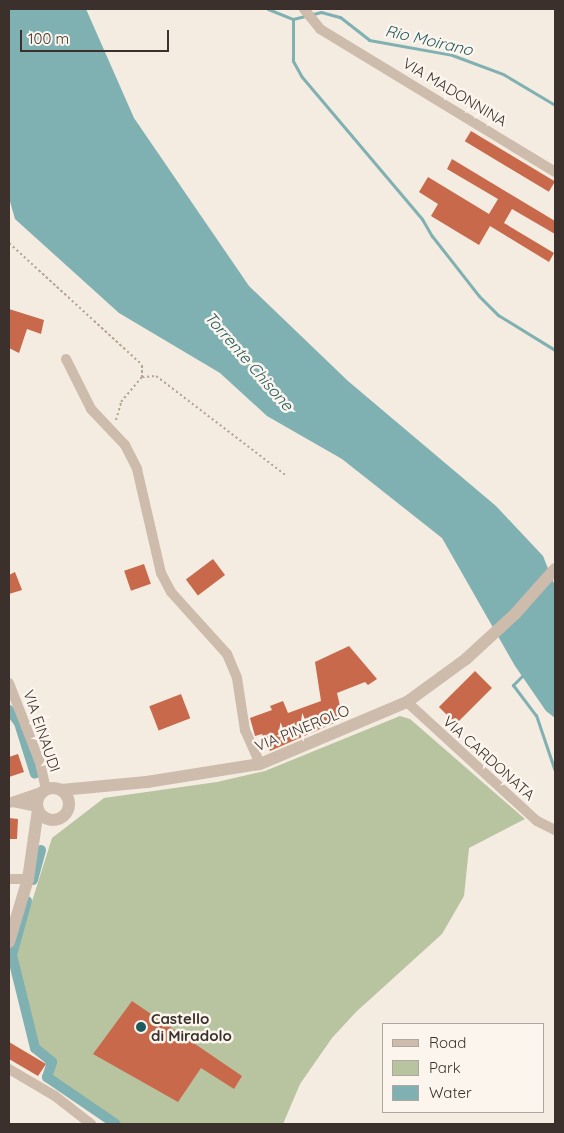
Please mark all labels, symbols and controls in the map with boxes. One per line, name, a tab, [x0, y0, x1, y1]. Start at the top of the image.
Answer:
scale bar	[22, 20, 171, 52]
water label: Rio Moirano	[383, 21, 475, 59]
text: 100 m	[28, 29, 69, 48]
street label: VIA MADONNINA	[400, 54, 510, 130]
water label: Torrente Chisone	[201, 308, 297, 414]
street label: VIA EINAUDI	[20, 688, 64, 774]
street label: VIA PINEROLO	[252, 701, 352, 755]
street label: VIA CARDONATA	[439, 712, 539, 804]
place label: Castello di Miradolo	[151, 1009, 232, 1044]
marker: Castello di Miradolo	[135, 1021, 147, 1033]
legend	[382, 1023, 544, 1113]
text: Road	[429, 1033, 466, 1052]
text: Park	[429, 1058, 461, 1077]
text: Water	[429, 1083, 472, 1102]

